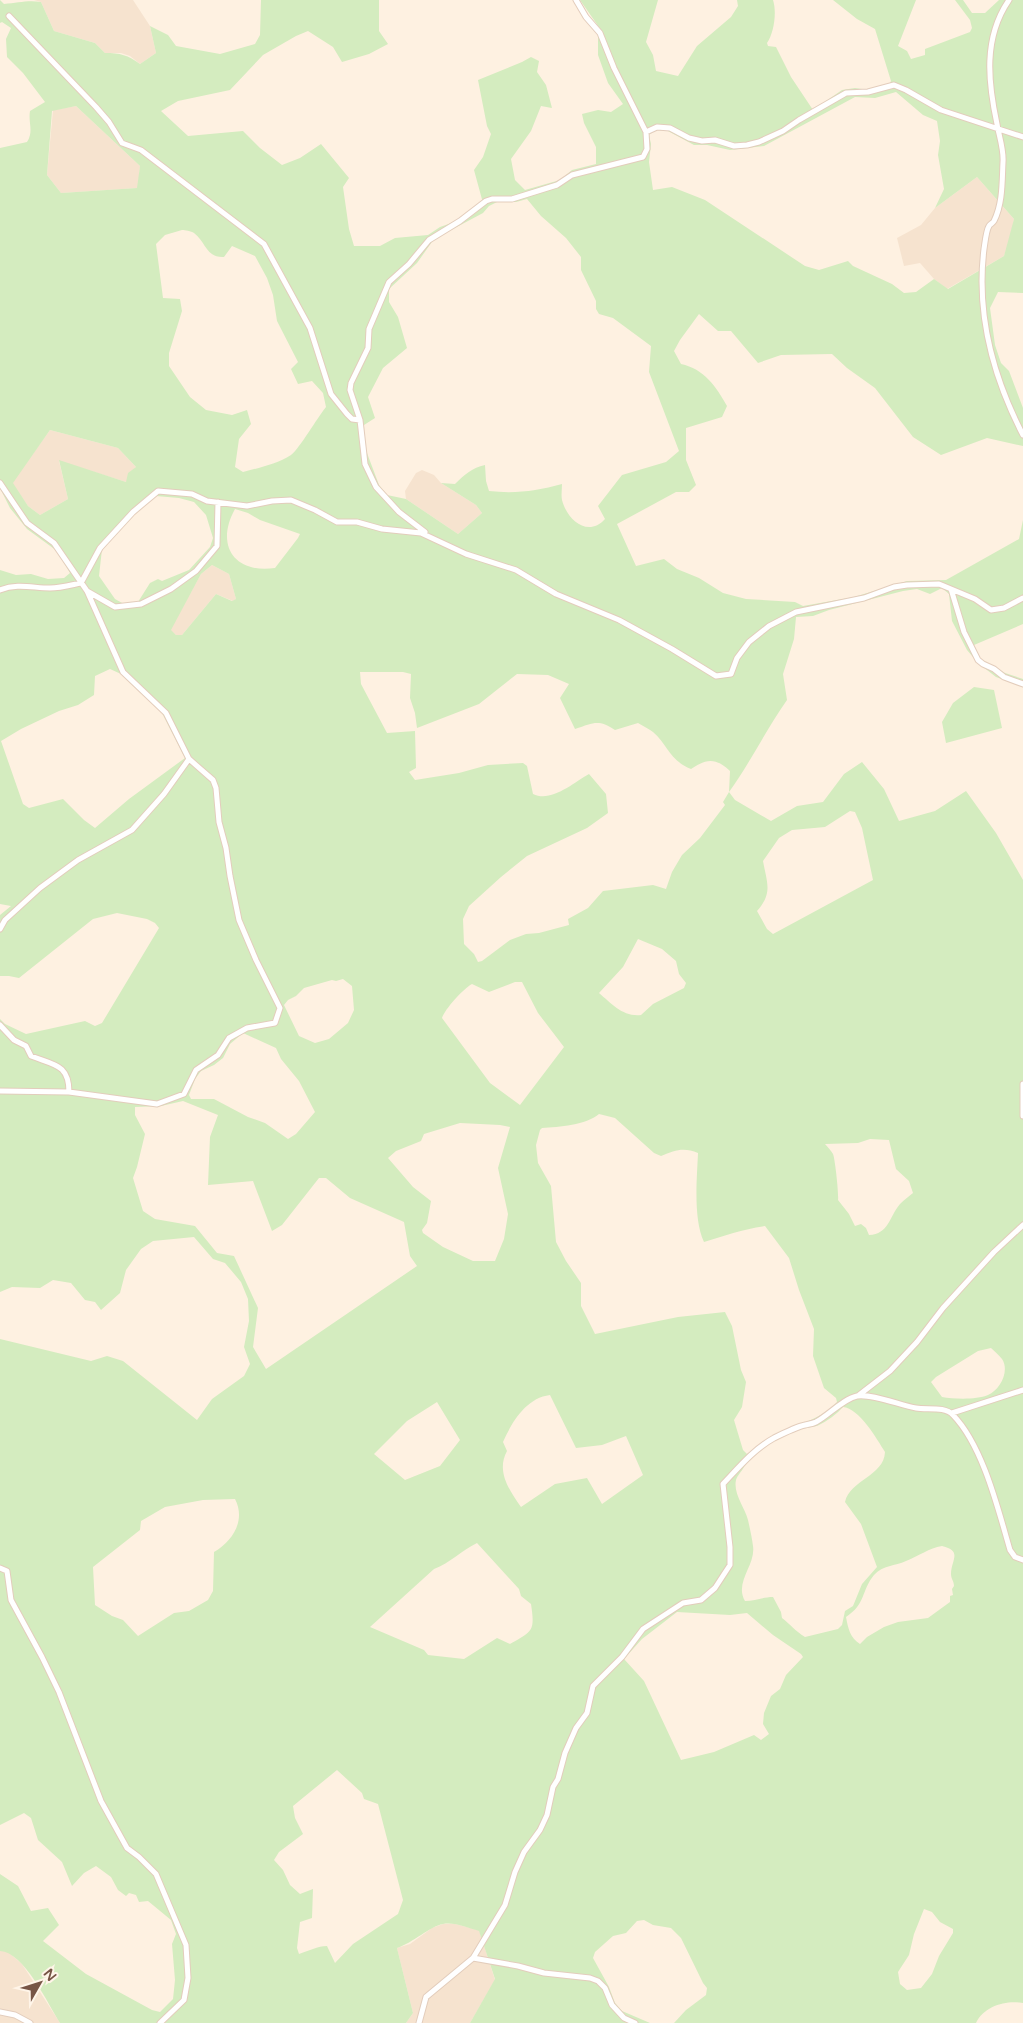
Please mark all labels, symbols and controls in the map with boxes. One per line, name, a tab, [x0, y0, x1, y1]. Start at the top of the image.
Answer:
north arrow	[15, 1958, 65, 2008]
text: N	[40, 1965, 60, 1985]

